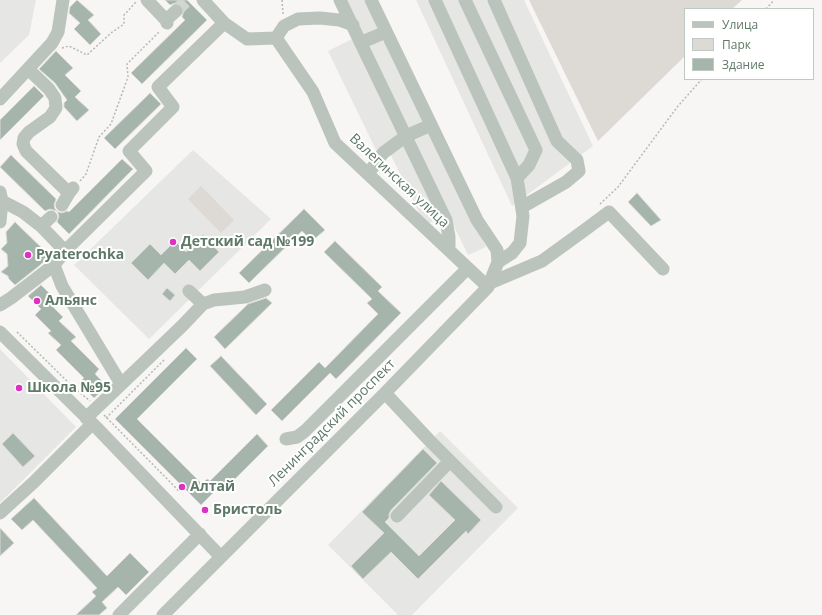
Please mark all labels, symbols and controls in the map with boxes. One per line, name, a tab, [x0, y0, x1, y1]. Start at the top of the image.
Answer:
legend	[684, 8, 814, 80]
text: Улица	[722, 16, 758, 33]
text: Парк	[722, 36, 751, 53]
text: Здание	[722, 56, 765, 73]
street label: Валегинская улица	[346, 131, 452, 231]
place label: Детский сад №199	[181, 234, 314, 250]
marker: Детский сад №199	[168, 237, 178, 247]
place label: Pyaterochka	[36, 247, 124, 263]
marker: Pyaterochka	[23, 250, 33, 260]
place label: Альянс	[45, 293, 97, 309]
marker: Альянс	[32, 296, 42, 306]
street label: Ленинградский проспект	[265, 356, 399, 490]
place label: Школа №95	[27, 380, 111, 396]
marker: Школа №95	[14, 383, 24, 393]
place label: Алтай	[190, 479, 235, 495]
marker: Алтай	[177, 482, 187, 492]
place label: Бристоль	[213, 502, 282, 518]
marker: Бристоль	[200, 505, 210, 515]

